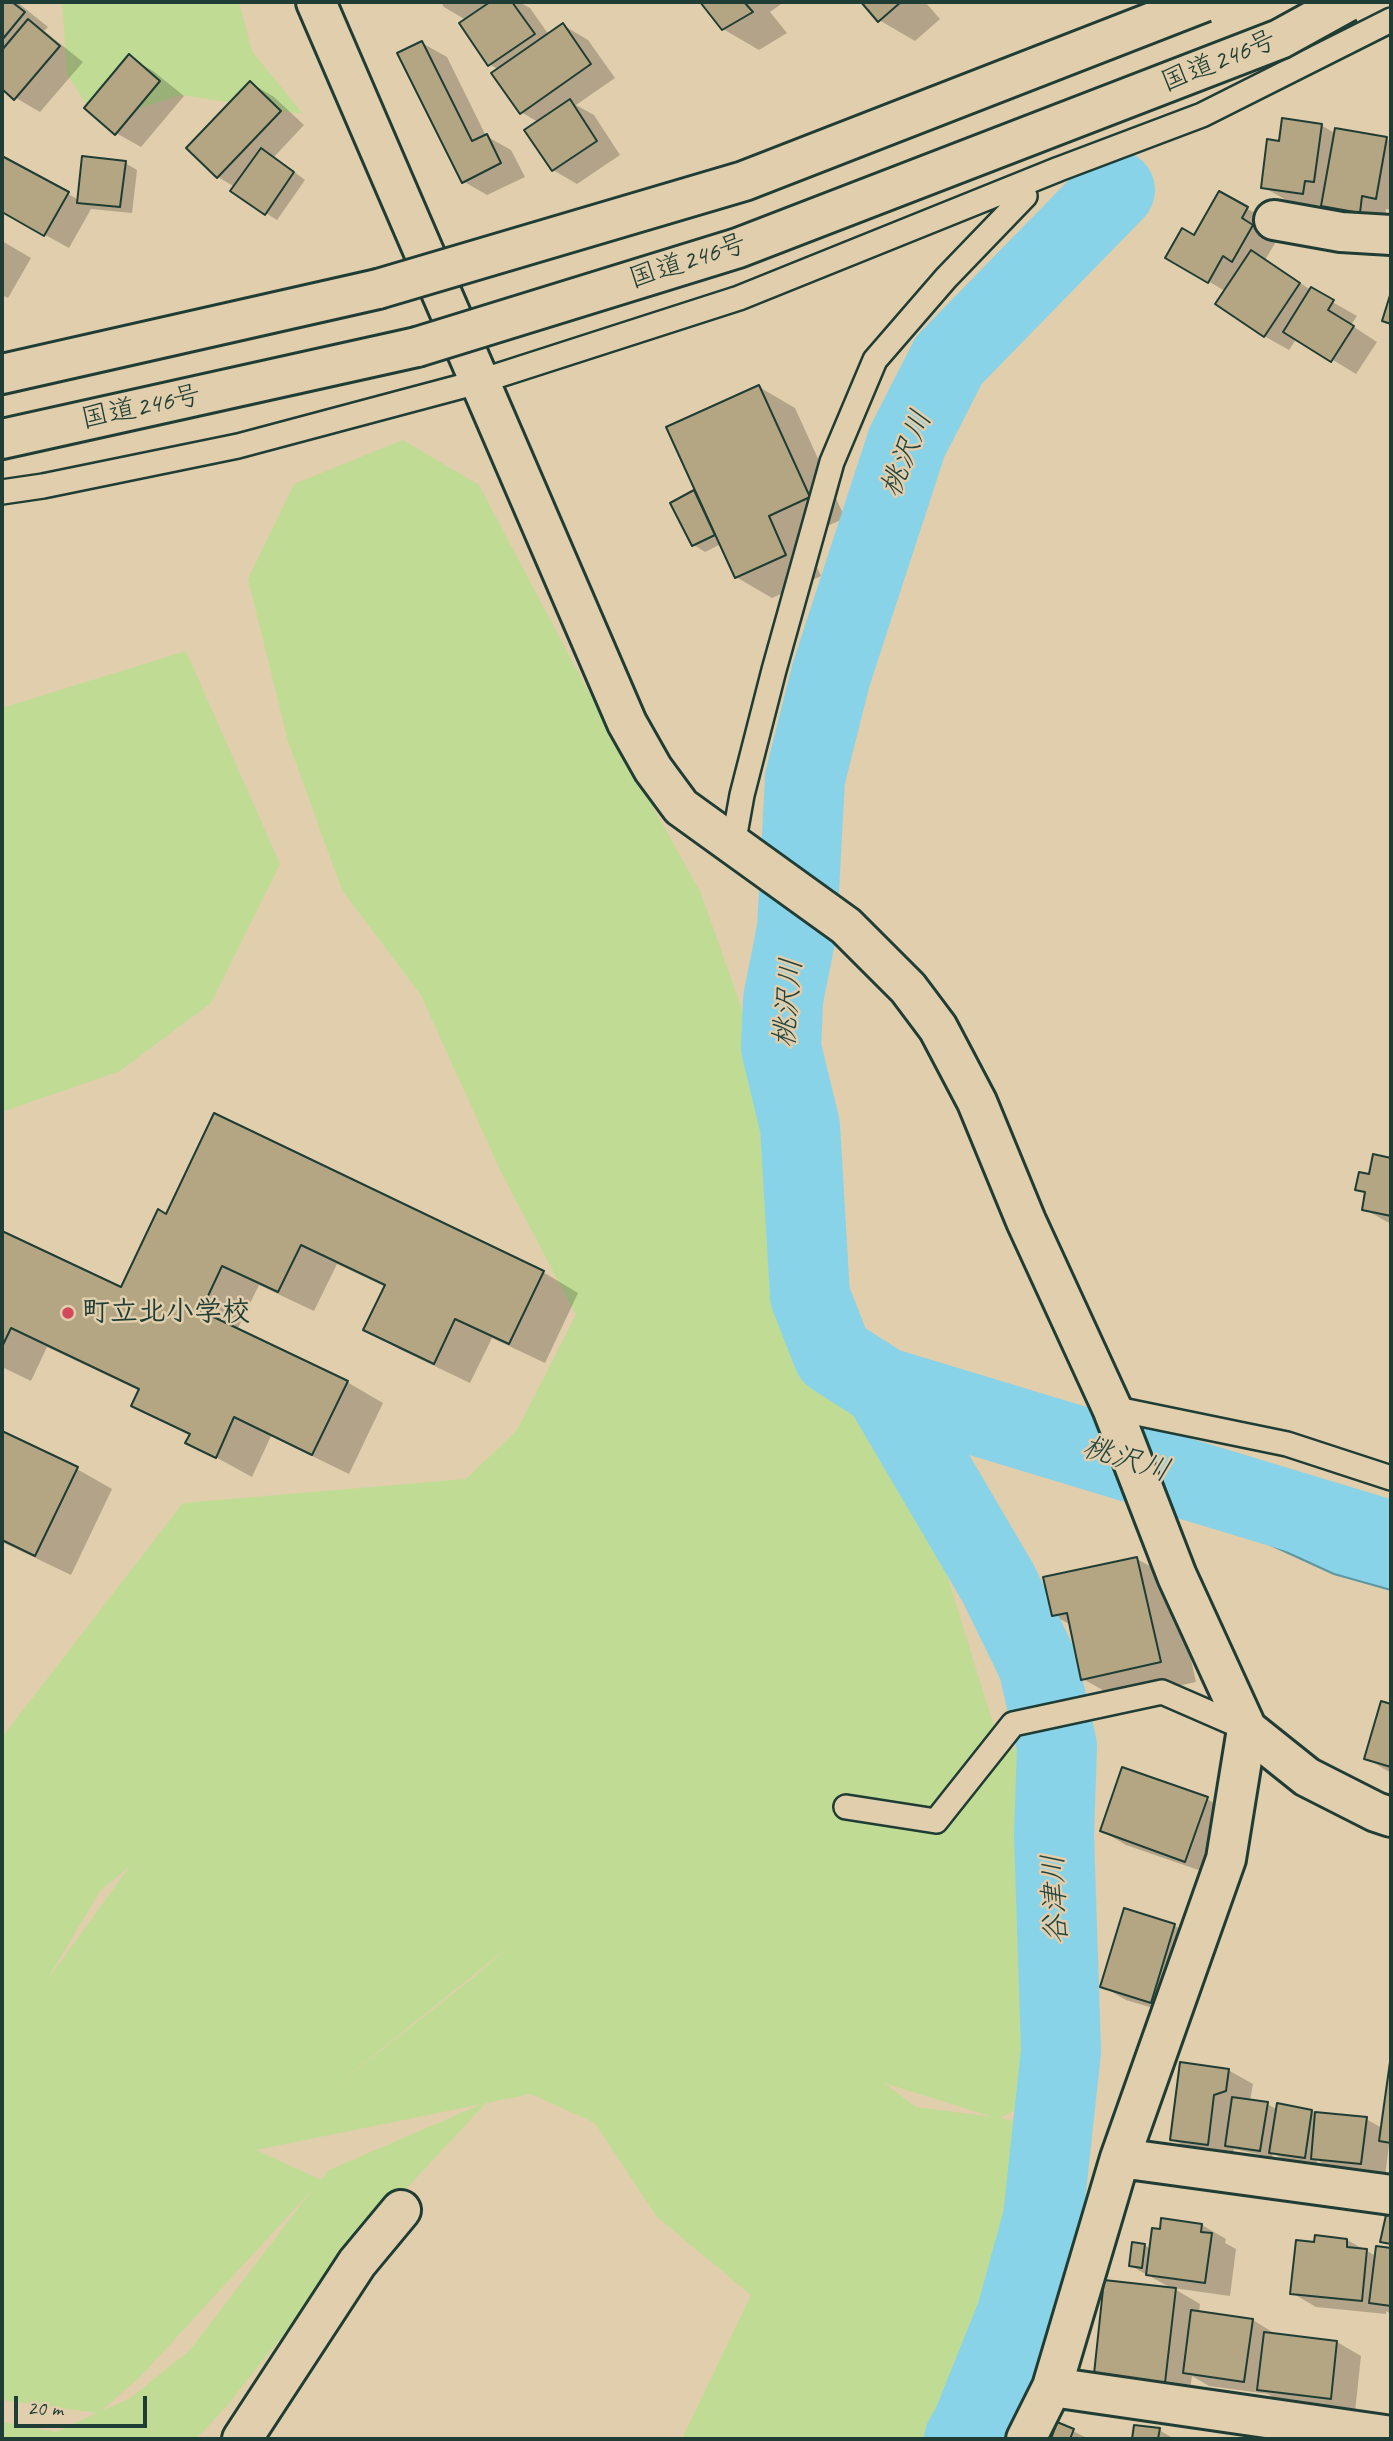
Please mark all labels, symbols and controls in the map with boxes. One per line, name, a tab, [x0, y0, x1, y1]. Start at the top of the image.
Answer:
street label: 国道246号	[1156, 24, 1282, 100]
street label: 国道246号	[625, 227, 751, 297]
street label: 国道246号	[78, 379, 204, 437]
water label: 桃沢川	[873, 406, 941, 502]
water label: 桃沢川	[767, 957, 811, 1049]
place label: 町立北小学校	[82, 1296, 250, 1330]
marker: 町立北小学校	[60, 1305, 76, 1321]
water label: 桃沢川	[1078, 1430, 1174, 1490]
water label: 谷津川	[1036, 1853, 1076, 1945]
scale bar	[18, 2382, 150, 2426]
text: 20 m	[27, 2395, 63, 2421]

